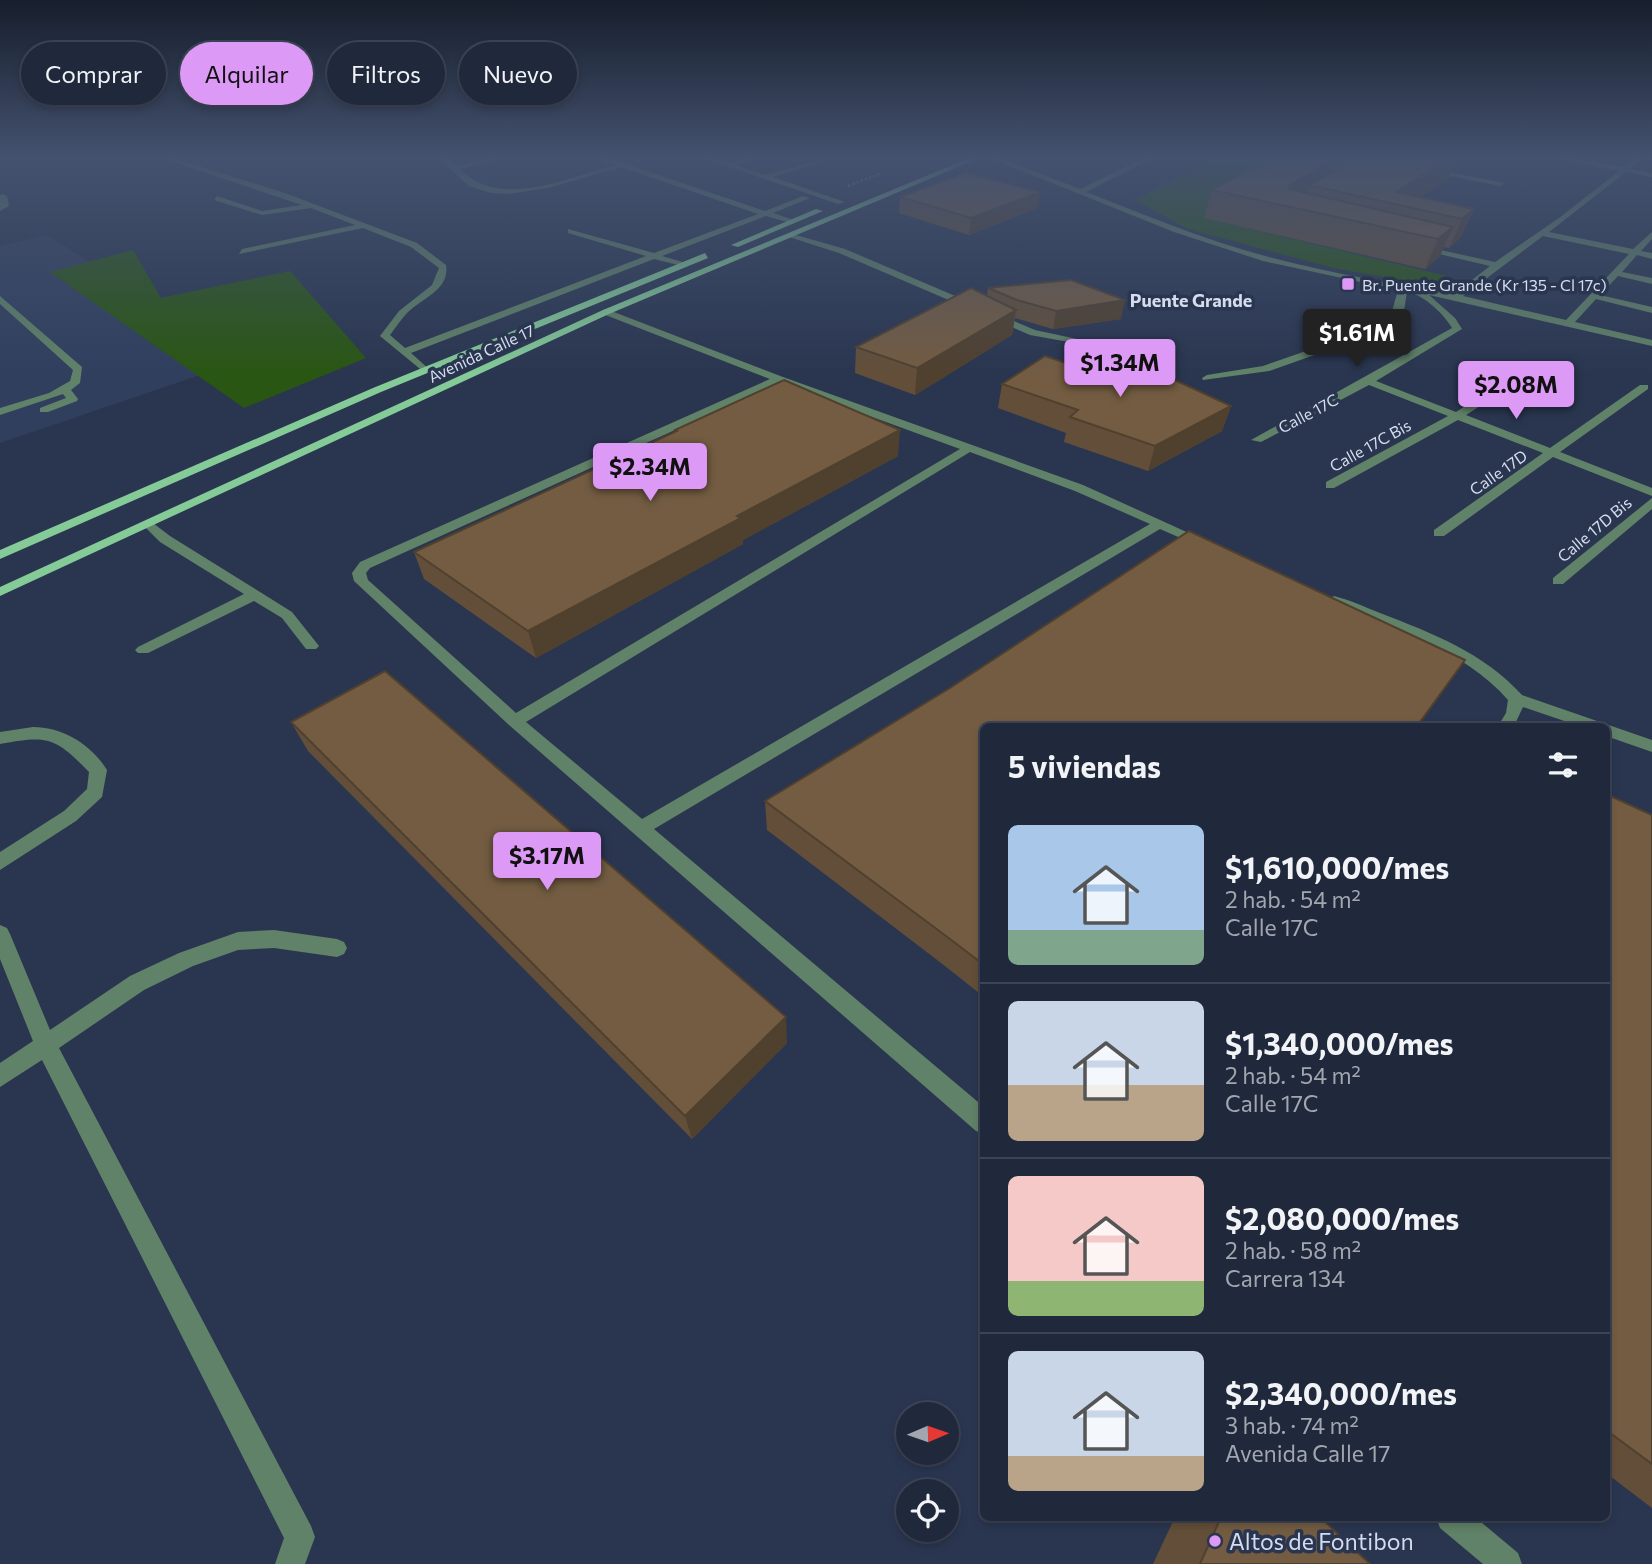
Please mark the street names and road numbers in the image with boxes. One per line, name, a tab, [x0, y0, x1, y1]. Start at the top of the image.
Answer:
street label: Avenida Calle 17	[425, 320, 537, 386]
street label: Calle 17C	[1275, 389, 1341, 437]
street label: Calle 17C Bis	[1326, 415, 1414, 475]
street label: Calle 17D	[1466, 445, 1530, 499]
street label: Calle 17D Bis	[1553, 493, 1635, 565]

